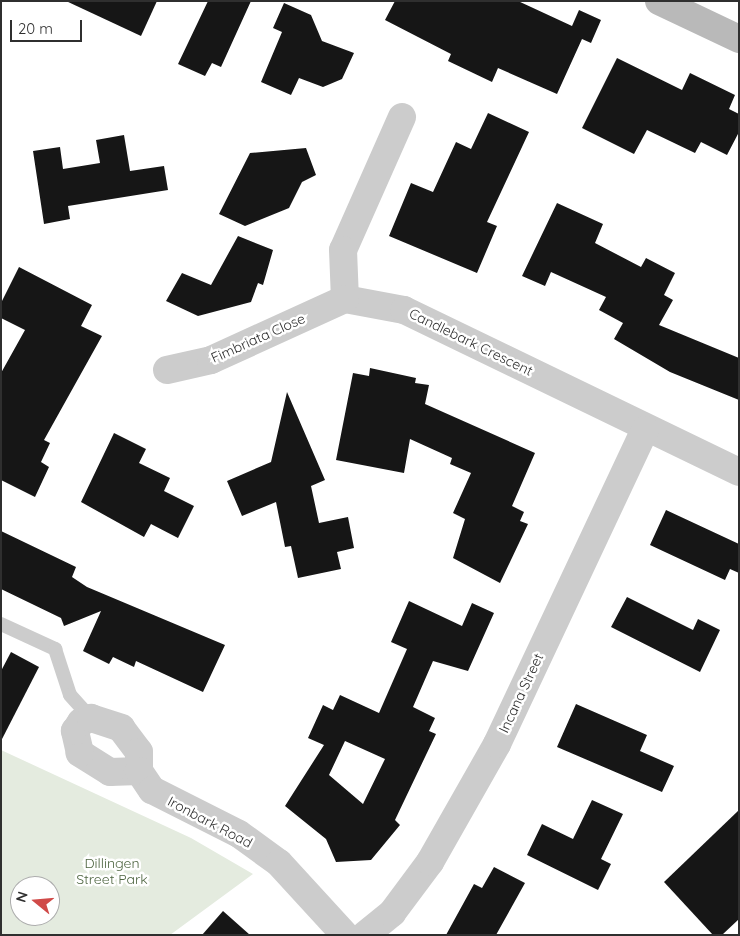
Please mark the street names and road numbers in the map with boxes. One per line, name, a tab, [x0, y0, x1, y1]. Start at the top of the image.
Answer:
street label: Candlebark Crescent	[406, 305, 536, 379]
street label: Fimbriata Close	[208, 310, 308, 366]
street label: Incana Street	[495, 650, 547, 736]
street label: Ironbark Road	[165, 793, 255, 851]

